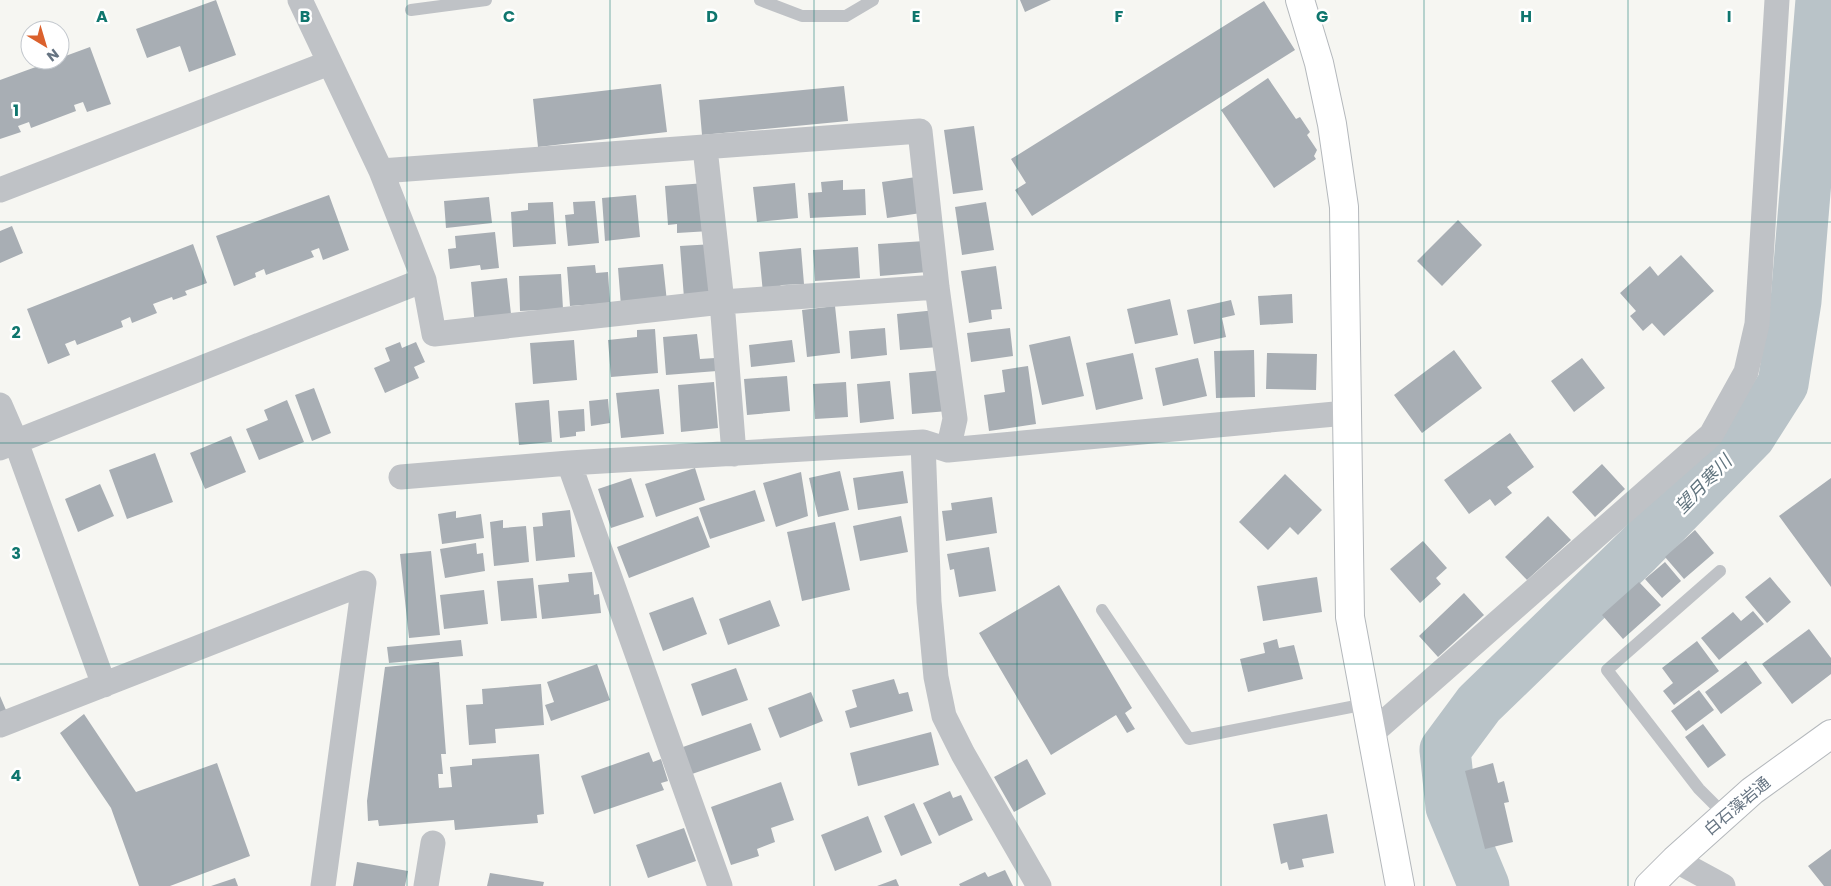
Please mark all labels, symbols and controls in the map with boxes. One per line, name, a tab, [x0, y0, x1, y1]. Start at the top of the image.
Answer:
text: A	[96, 5, 108, 28]
text: B	[300, 5, 310, 28]
text: C	[503, 5, 515, 28]
text: D	[706, 5, 718, 28]
text: E	[912, 5, 920, 28]
text: F	[1115, 5, 1124, 28]
text: G	[1316, 5, 1328, 28]
text: H	[1520, 5, 1532, 28]
text: I	[1727, 5, 1731, 28]
north arrow	[20, 20, 70, 70]
text: N	[43, 44, 63, 66]
text: 1	[13, 99, 19, 122]
text: 2	[11, 321, 21, 344]
water label: 望月寒川	[1669, 448, 1738, 519]
text: 3	[11, 542, 21, 565]
text: 4	[11, 764, 22, 787]
street label: 白石藻岩通	[1699, 771, 1775, 841]

